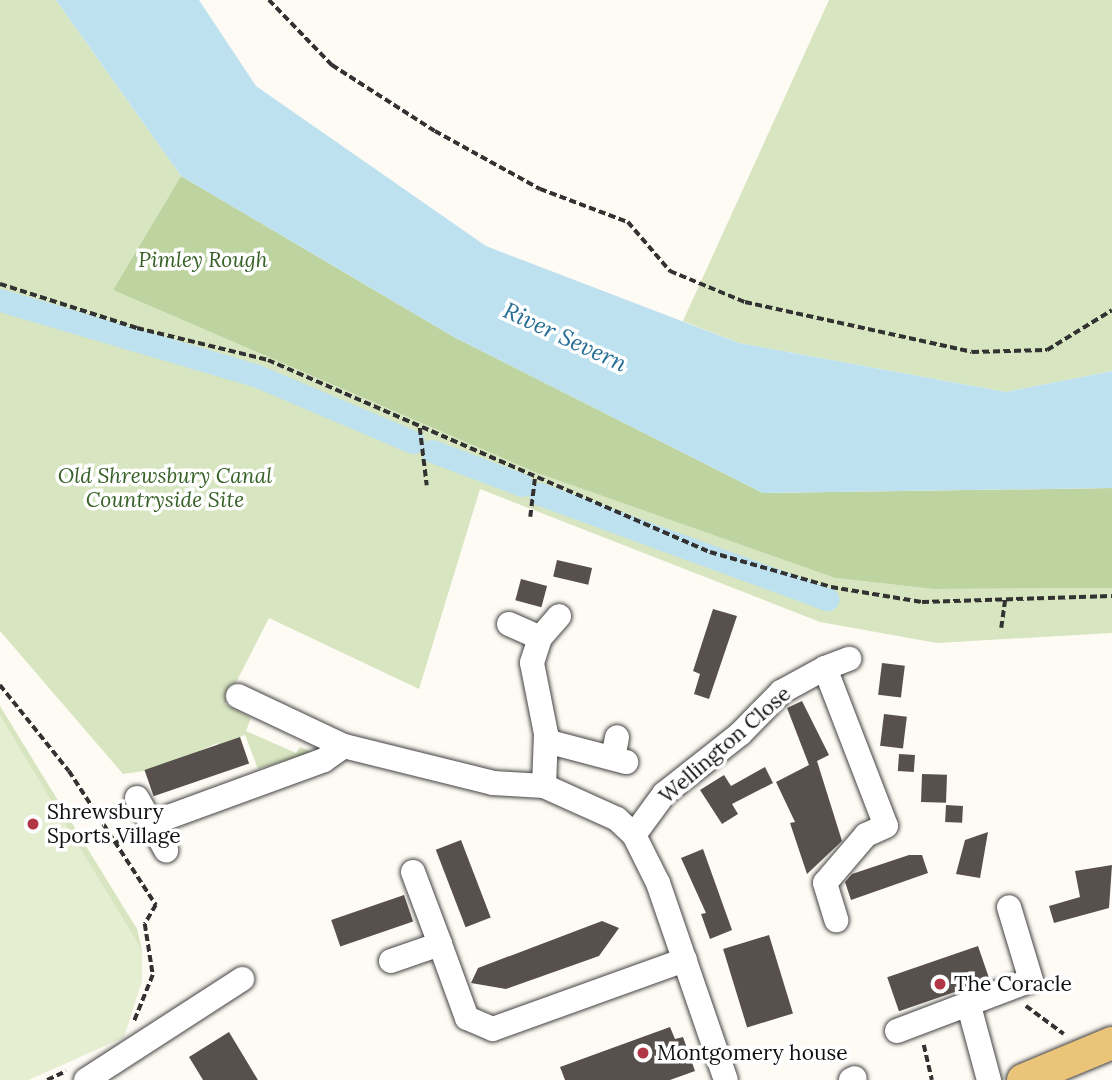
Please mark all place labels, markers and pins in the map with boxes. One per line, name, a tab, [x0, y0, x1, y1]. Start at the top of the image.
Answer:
place label: Shrewsbury Sports Village	[47, 799, 181, 849]
marker: Shrewsbury Sports Village	[25, 816, 41, 832]
place label: The Coracle	[954, 971, 1072, 997]
marker: The Coracle	[932, 976, 948, 992]
place label: Montgomery house	[657, 1040, 848, 1066]
marker: Montgomery house	[635, 1045, 651, 1061]

